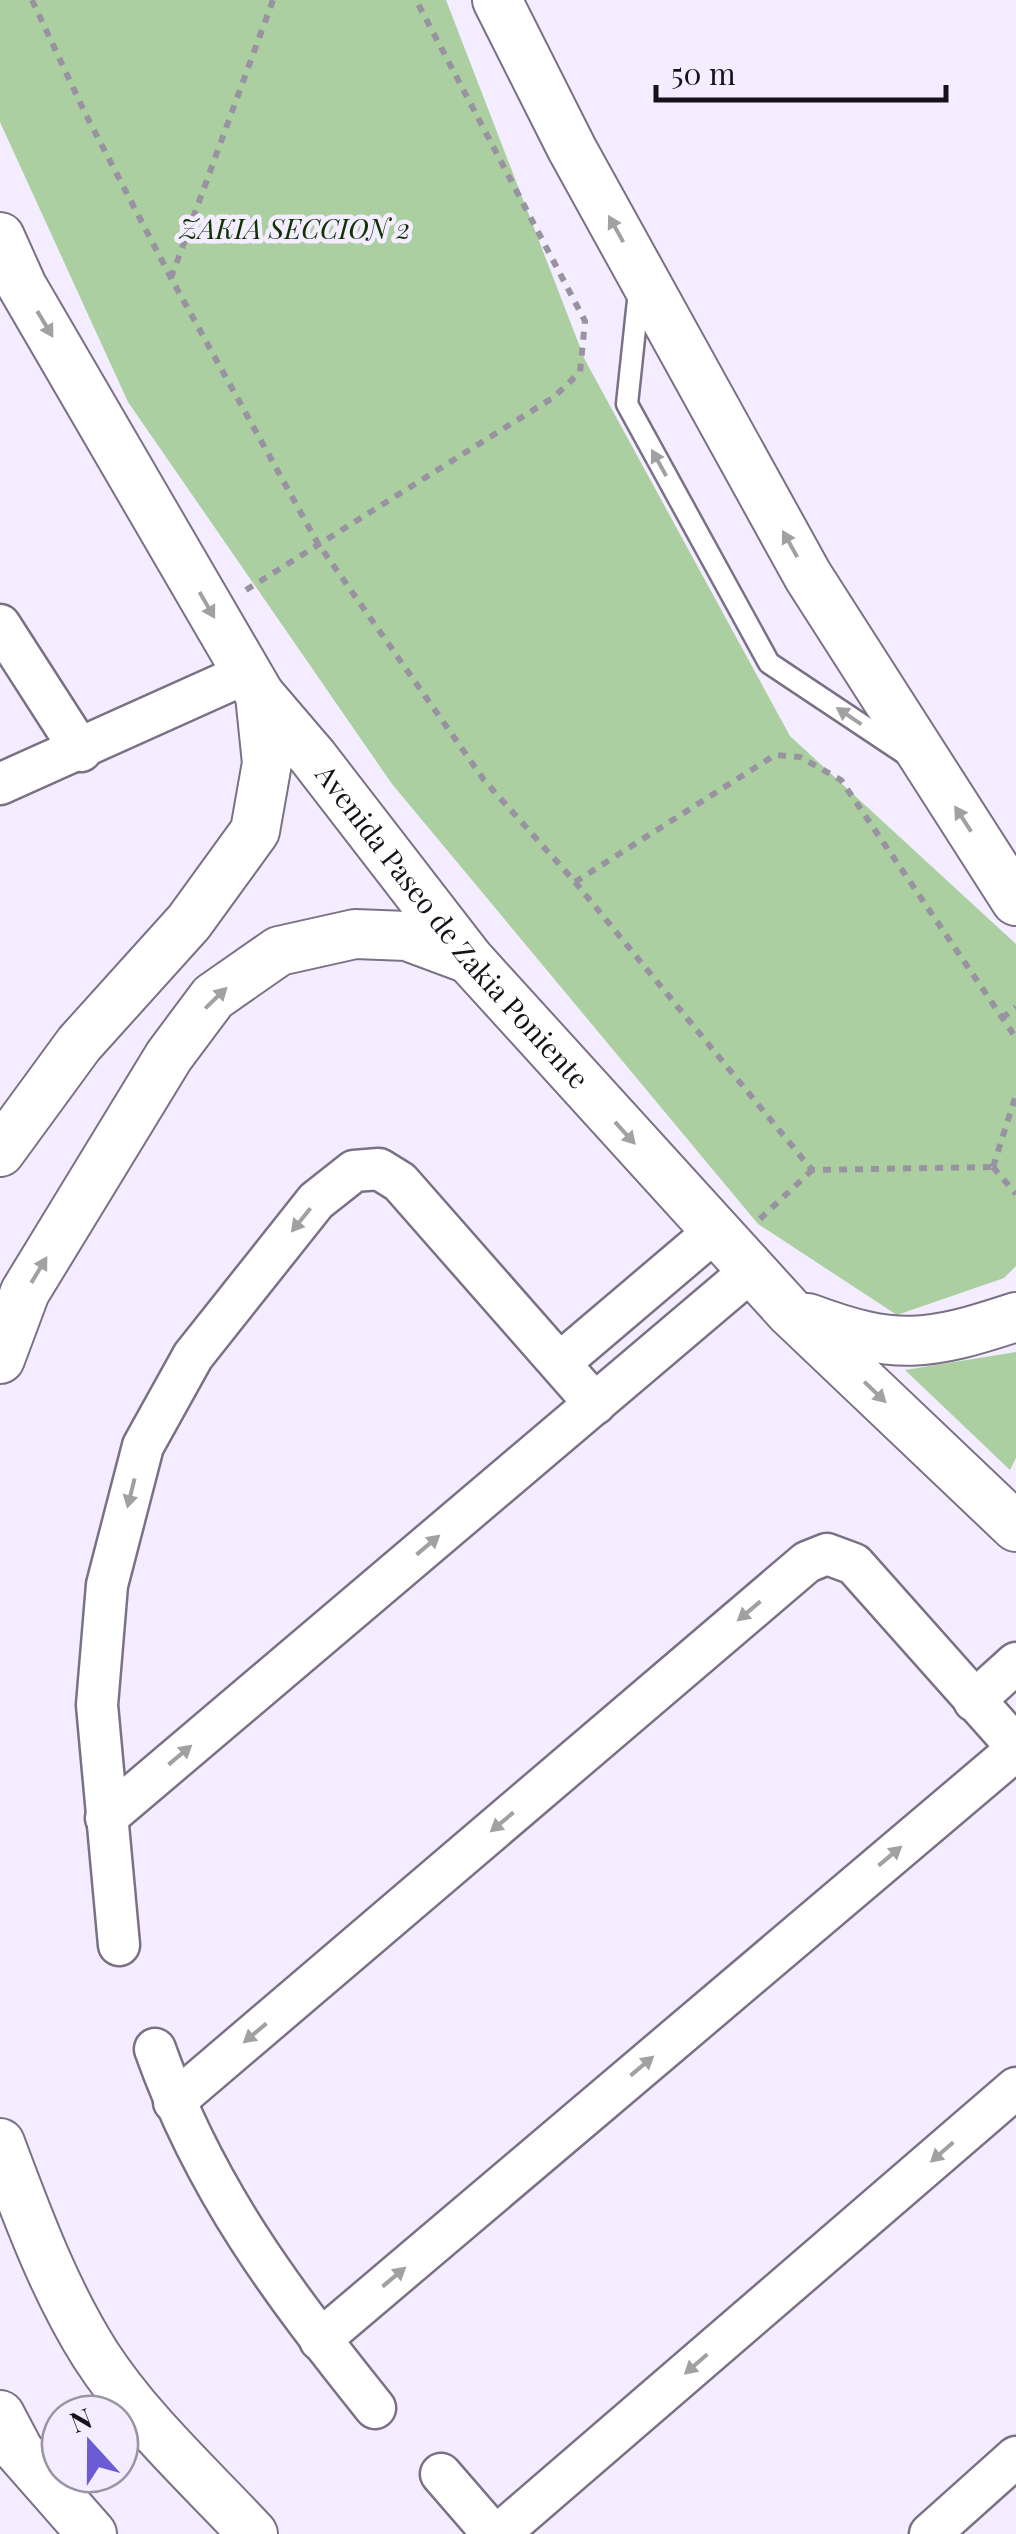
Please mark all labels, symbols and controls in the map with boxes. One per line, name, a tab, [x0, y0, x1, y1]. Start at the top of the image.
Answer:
scale bar	[656, 40, 946, 102]
text: 50 m	[671, 53, 736, 93]
park label: ZAKIA SECCION 2	[178, 209, 410, 246]
one-way arrow	[607, 215, 625, 243]
one-way arrow	[35, 310, 53, 338]
one-way arrow	[650, 449, 668, 477]
one-way arrow	[782, 529, 799, 558]
one-way arrow	[198, 591, 216, 619]
one-way arrow	[836, 708, 863, 726]
street label: Avenida Paseo de Zakia Poniente	[308, 756, 598, 1096]
one-way arrow	[955, 805, 973, 832]
one-way arrow	[203, 987, 227, 1010]
one-way arrow	[614, 1120, 636, 1145]
one-way arrow	[291, 1207, 312, 1233]
one-way arrow	[29, 1256, 47, 1284]
one-way arrow	[862, 1380, 886, 1403]
one-way arrow	[122, 1478, 138, 1509]
one-way arrow	[416, 1534, 441, 1556]
one-way arrow	[737, 1600, 762, 1622]
one-way arrow	[168, 1744, 193, 1766]
one-way arrow	[490, 1811, 515, 1833]
one-way arrow	[878, 1846, 903, 1868]
one-way arrow	[242, 2022, 267, 2044]
one-way arrow	[630, 2056, 655, 2078]
one-way arrow	[930, 2141, 955, 2163]
one-way arrow	[382, 2266, 407, 2288]
one-way arrow	[684, 2353, 709, 2375]
north arrow	[40, 2394, 140, 2494]
text: N	[64, 2398, 97, 2440]

